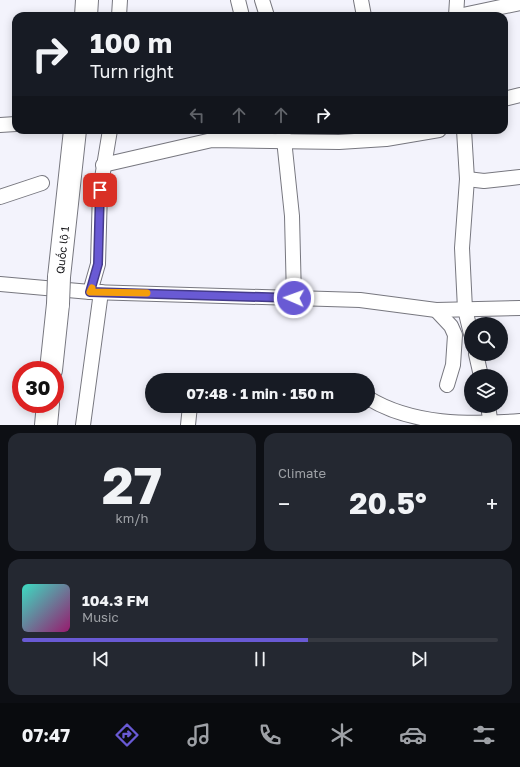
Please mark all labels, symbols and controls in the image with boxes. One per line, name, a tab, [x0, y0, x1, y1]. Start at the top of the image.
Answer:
text: 100 m	[90, 26, 172, 59]
icon: right	[24, 28, 76, 80]
text: Turn right	[90, 60, 174, 82]
icon: left	[186, 104, 208, 126]
icon: ahead	[228, 104, 250, 126]
icon: ahead	[270, 104, 292, 126]
icon: right	[312, 104, 334, 126]
pin	[83, 173, 117, 207]
icon: arrive	[89, 179, 111, 201]
street label: Quốc lộ 1	[53, 226, 71, 274]
position arrow	[273, 277, 315, 319]
map controls	[464, 317, 508, 413]
button: search	[464, 317, 508, 361]
speed limit sign: 30	[12, 361, 64, 413]
button: layers	[464, 369, 508, 413]
text: 07:48 · 1 min · 150 m	[186, 384, 334, 402]
text: 27	[102, 453, 162, 515]
text: Climate	[278, 465, 326, 481]
text: 20.5°	[349, 485, 427, 521]
text: −	[278, 490, 290, 517]
text: +	[486, 490, 498, 517]
text: km/h	[115, 510, 149, 526]
text: 104.3 FM	[82, 591, 149, 609]
text: Music	[82, 609, 119, 625]
icon: previous	[90, 648, 112, 670]
icon: pause	[249, 648, 271, 670]
icon: next	[408, 648, 430, 670]
icon: directions	[113, 721, 141, 749]
icon: music	[185, 721, 213, 749]
icon: phone	[256, 721, 284, 749]
icon: climate	[328, 721, 356, 749]
icon: car	[399, 721, 427, 749]
icon: filters	[470, 721, 498, 749]
text: 07:47	[22, 724, 70, 746]

